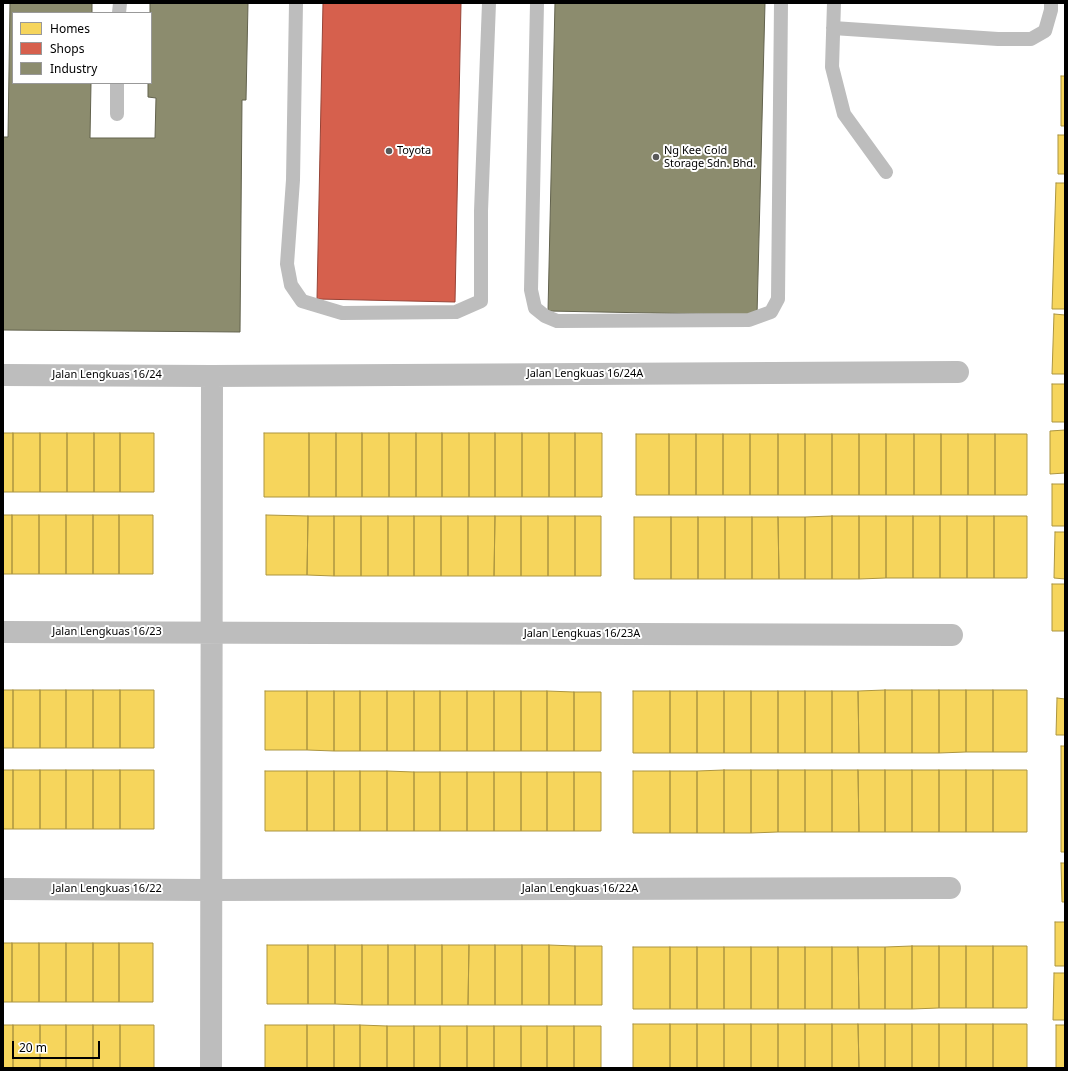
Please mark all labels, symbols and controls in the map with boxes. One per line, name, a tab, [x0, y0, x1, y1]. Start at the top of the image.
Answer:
legend	[12, 12, 152, 84]
text: Homes	[50, 20, 90, 37]
text: Shops	[50, 40, 84, 57]
text: Industry	[50, 60, 97, 77]
place label: Toyota	[397, 144, 431, 158]
place label: Ng Kee Cold Storage Sdn. Bhd.	[664, 144, 756, 170]
marker: Toyota	[384, 146, 394, 156]
marker: Ng Kee Cold Storage Sdn. Bhd.	[651, 152, 661, 162]
street label: Jalan Lengkuas 16/24A	[527, 367, 643, 381]
street label: Jalan Lengkuas 16/24	[52, 368, 162, 382]
street label: Jalan Lengkuas 16/23	[52, 625, 162, 639]
street label: Jalan Lengkuas 16/23A	[524, 627, 640, 641]
street label: Jalan Lengkuas 16/22	[52, 882, 162, 896]
street label: Jalan Lengkuas 16/22A	[522, 882, 638, 896]
scale bar	[14, 1033, 102, 1059]
text: 20 m	[19, 1039, 47, 1056]

